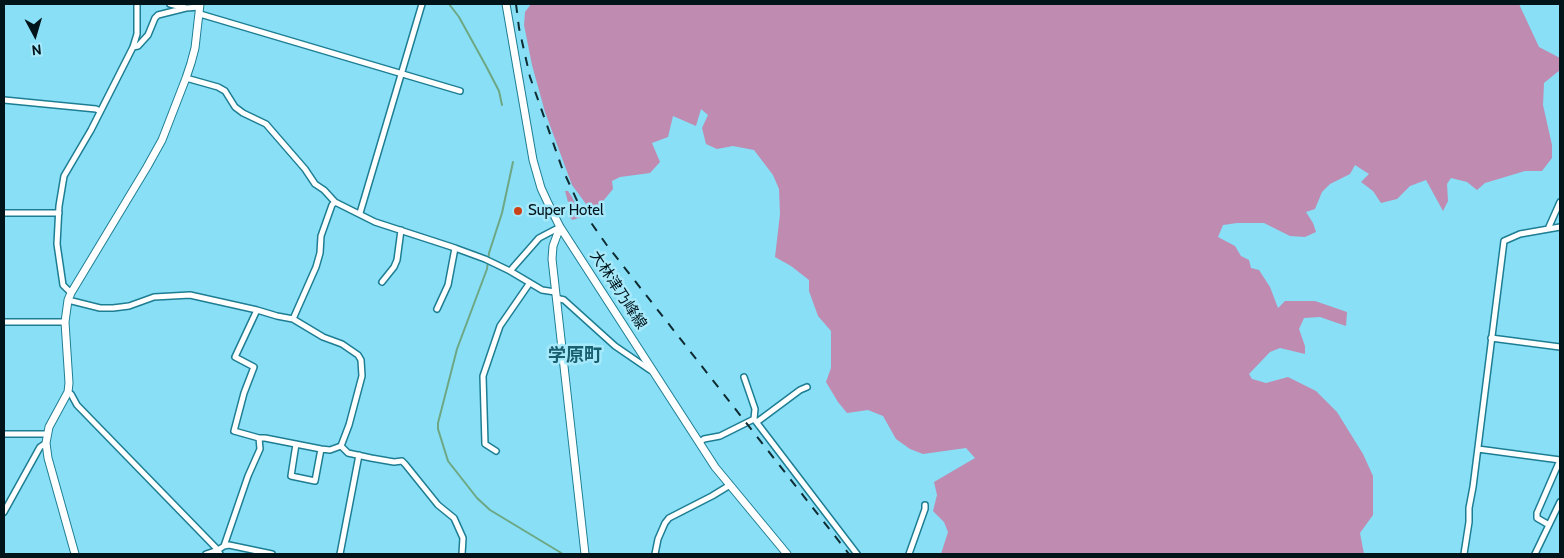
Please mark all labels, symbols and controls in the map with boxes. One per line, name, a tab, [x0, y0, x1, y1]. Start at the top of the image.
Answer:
north arrow	[10, 10, 60, 60]
text: N	[31, 40, 42, 59]
place label: Super Hotel	[528, 202, 603, 220]
marker: Super Hotel	[512, 205, 524, 217]
street label: 大林津乃峰線	[586, 247, 650, 333]
district label: 学原町	[548, 345, 602, 367]

